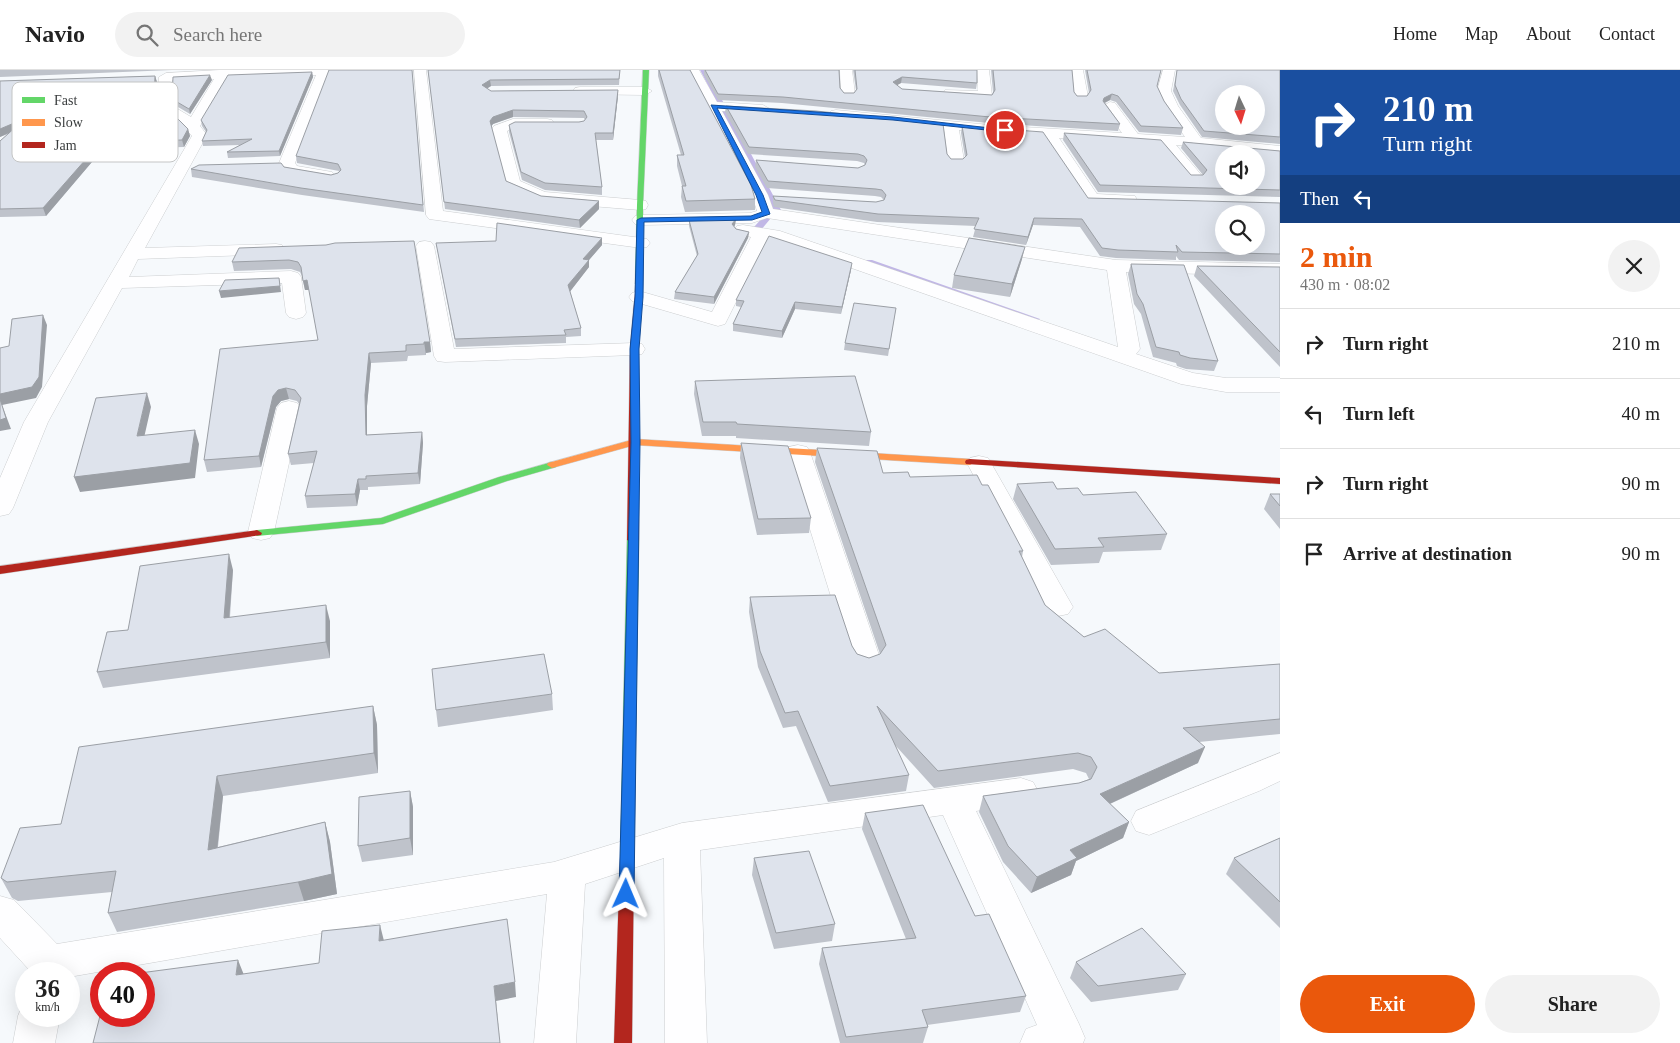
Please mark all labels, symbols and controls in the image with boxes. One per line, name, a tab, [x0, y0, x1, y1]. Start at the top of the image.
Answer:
search box	[115, 12, 465, 57]
text: Navio	[25, 21, 85, 47]
icon: search	[133, 21, 161, 49]
text: Search here	[173, 24, 262, 45]
text: Home	[1393, 24, 1437, 44]
text: Map	[1465, 24, 1498, 44]
text: About	[1526, 24, 1571, 44]
text: Contact	[1599, 24, 1655, 44]
legend	[12, 82, 178, 162]
north arrow	[1215, 85, 1265, 135]
map controls	[1215, 85, 1265, 255]
icon: right	[1300, 90, 1365, 155]
text: 210 m	[1383, 90, 1473, 129]
text: Fast	[54, 93, 77, 108]
pin	[984, 109, 1026, 151]
text: Slow	[54, 115, 84, 130]
icon: arrive	[991, 116, 1019, 144]
text: Turn right	[1383, 131, 1472, 156]
text: Jam	[54, 138, 77, 153]
button: sound	[1215, 145, 1265, 195]
icon: left	[1349, 185, 1377, 213]
text: Then	[1300, 188, 1339, 209]
button: search	[1215, 205, 1265, 255]
text: 2 min	[1300, 240, 1373, 273]
button: close	[1608, 240, 1660, 292]
text: 430 m · 08:02	[1300, 276, 1390, 293]
icon: right	[1300, 330, 1328, 358]
text: Turn right	[1343, 333, 1428, 354]
text: 210 m	[1612, 333, 1660, 354]
icon: left	[1300, 400, 1328, 428]
text: Turn left	[1343, 403, 1415, 424]
text: 40 m	[1621, 403, 1660, 424]
icon: right	[1300, 470, 1328, 498]
text: Turn right	[1343, 473, 1428, 494]
text: 90 m	[1621, 473, 1660, 494]
icon: arrive	[1300, 540, 1328, 568]
text: Arrive at destination	[1343, 543, 1512, 564]
text: 90 m	[1621, 543, 1660, 564]
position arrow	[599, 867, 651, 919]
speed limit sign: 40	[90, 962, 155, 1027]
text: 36	[35, 975, 60, 1002]
button: Exit	[1300, 975, 1475, 1033]
button: Share	[1485, 975, 1660, 1033]
text: km/h	[35, 1000, 60, 1014]

